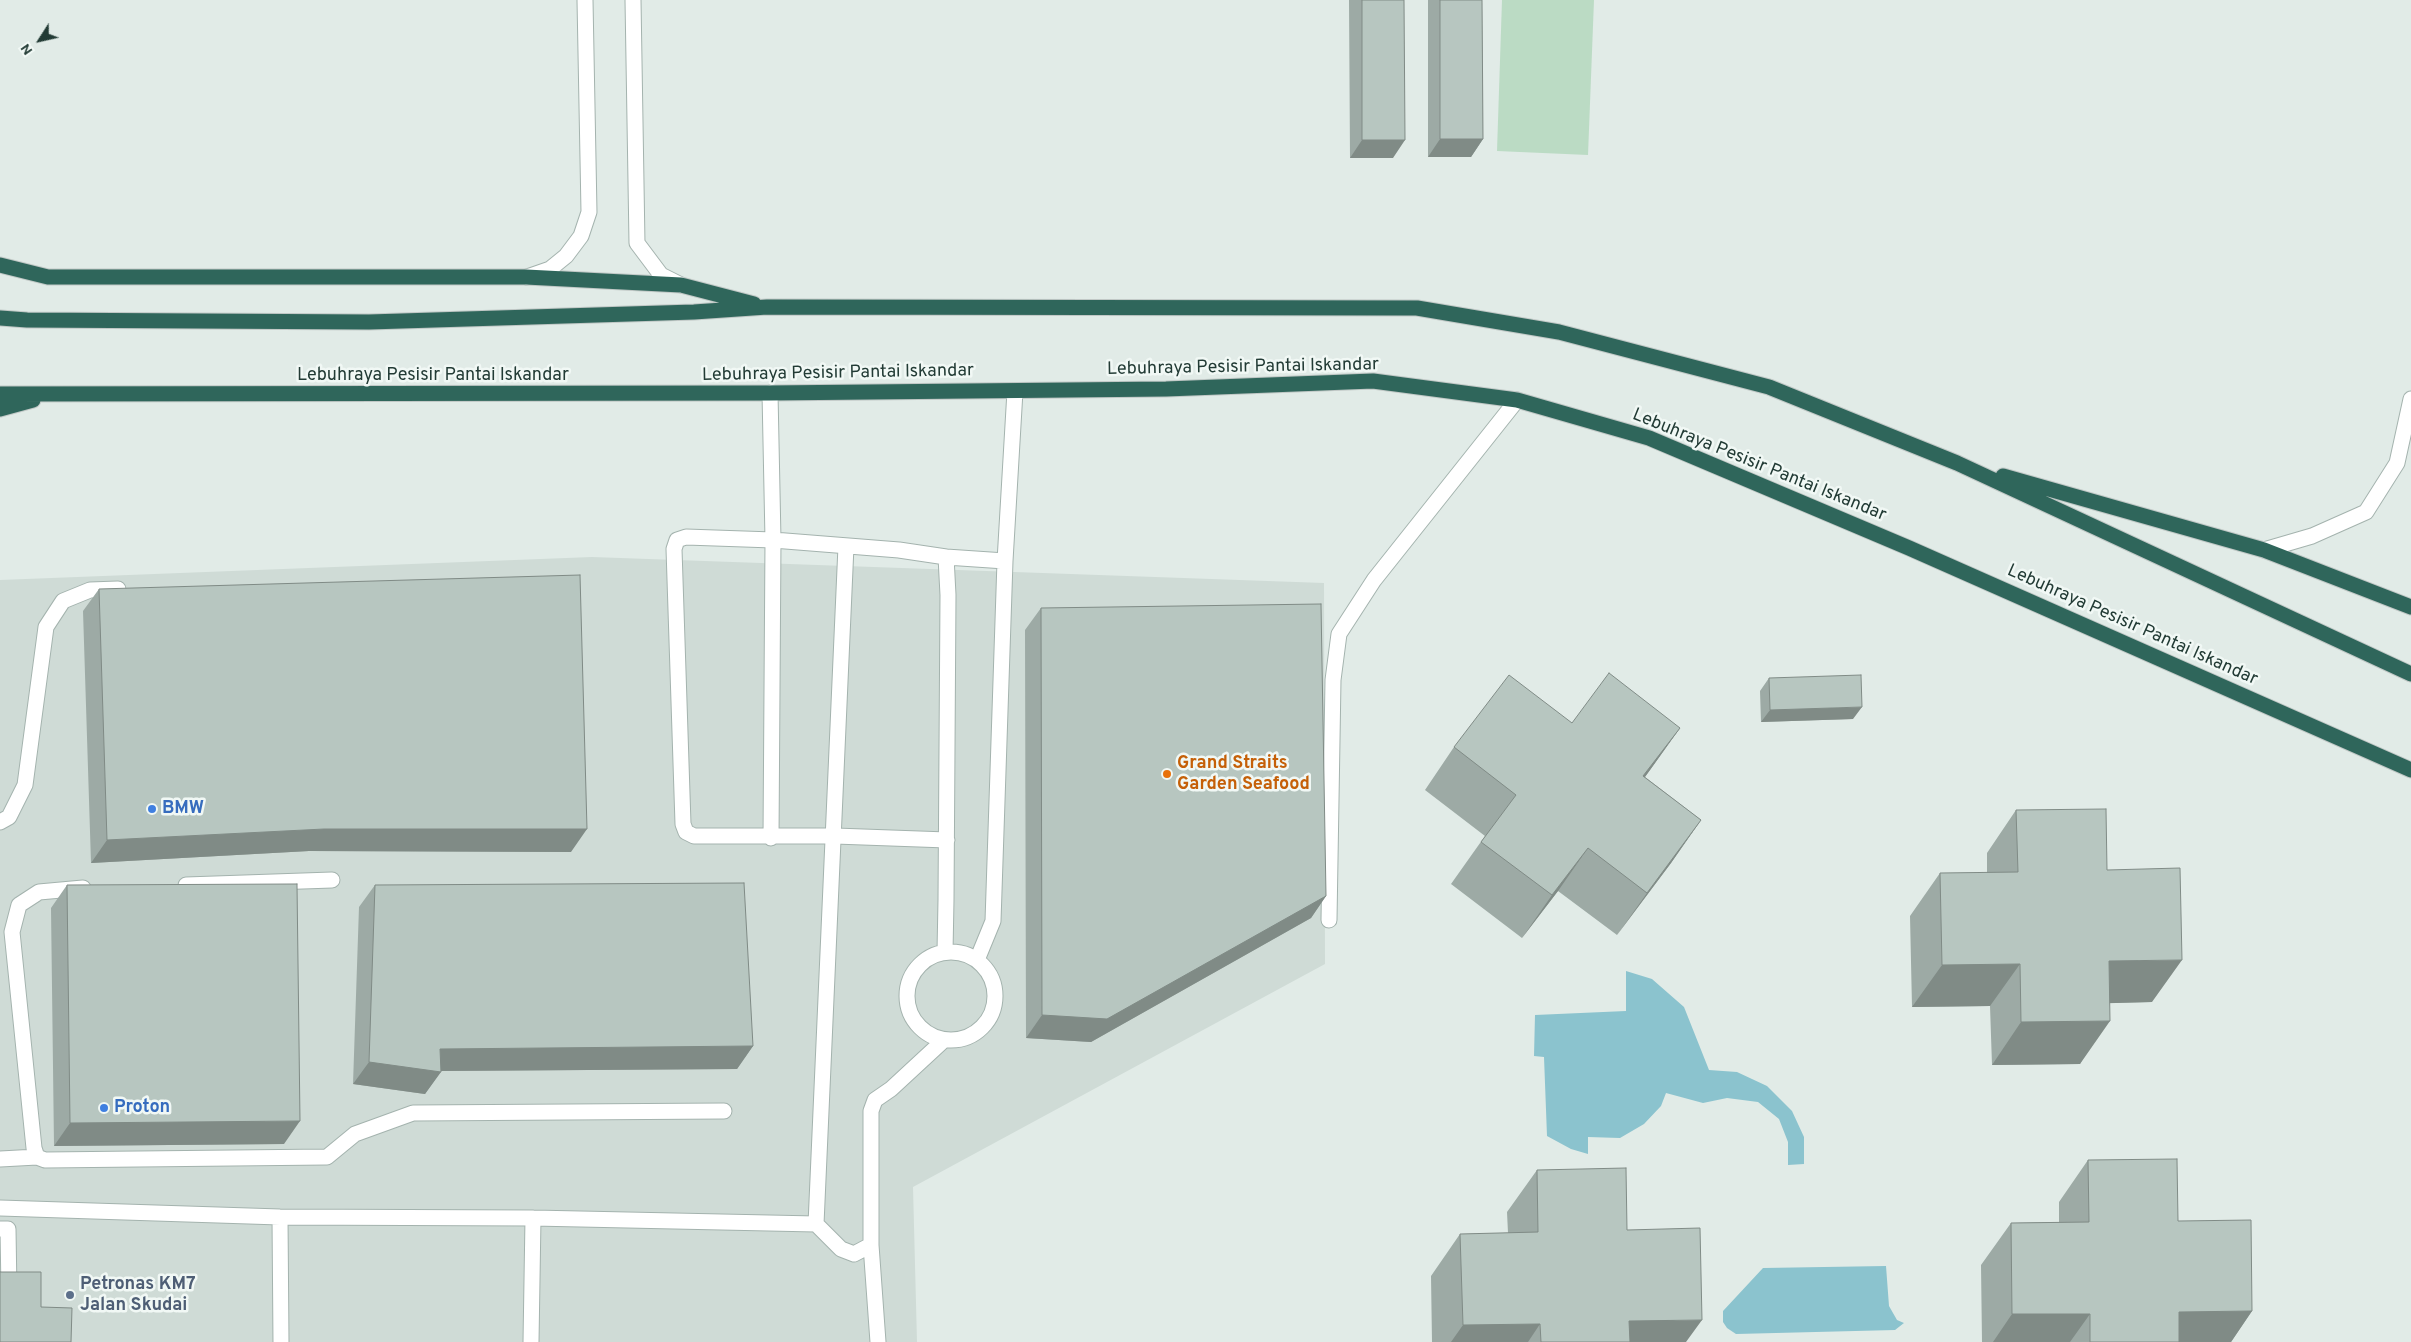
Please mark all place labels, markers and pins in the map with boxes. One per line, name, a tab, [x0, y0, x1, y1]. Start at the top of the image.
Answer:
place label: Grand Straits Garden Seafood	[1177, 753, 1310, 796]
marker: Grand Straits Garden Seafood	[1161, 768, 1173, 780]
place label: BMW	[162, 798, 204, 820]
marker: BMW	[146, 803, 158, 815]
place label: Proton	[114, 1097, 170, 1119]
marker: Proton	[98, 1102, 110, 1114]
place label: Petronas KM7 Jalan Skudai	[80, 1274, 196, 1316]
marker: Petronas KM7 Jalan Skudai	[64, 1289, 76, 1301]

